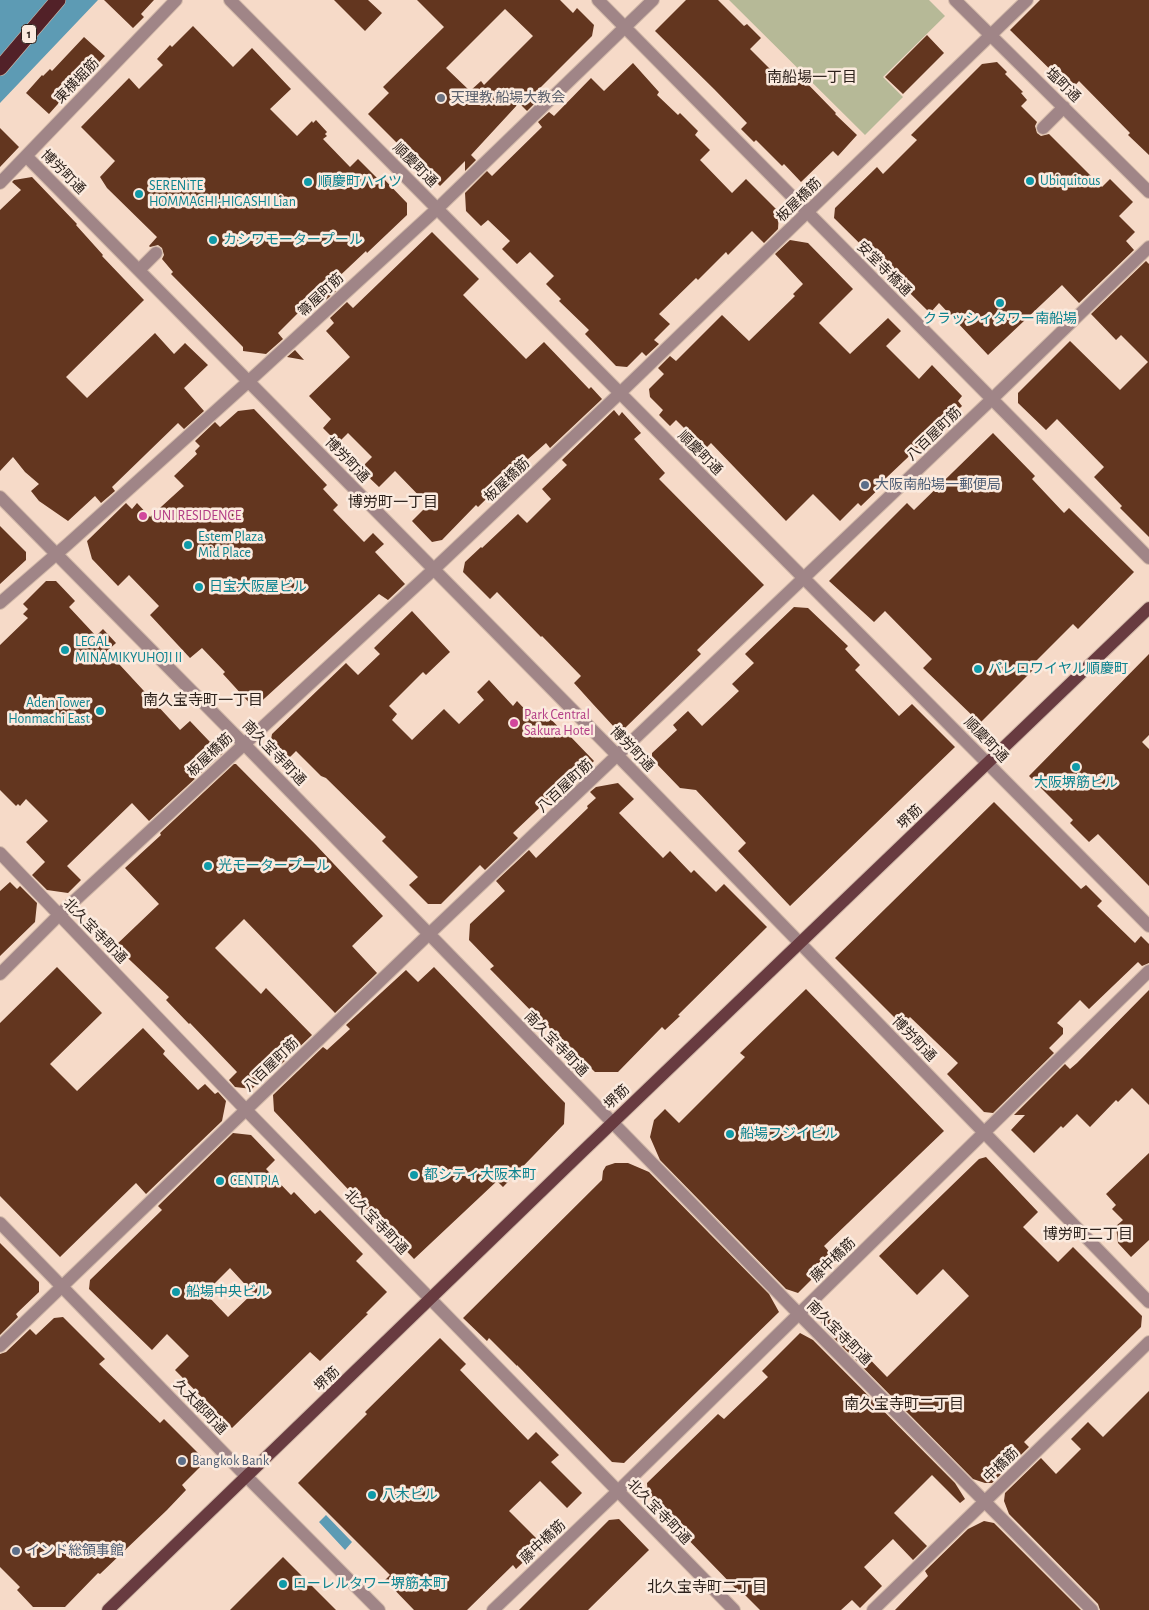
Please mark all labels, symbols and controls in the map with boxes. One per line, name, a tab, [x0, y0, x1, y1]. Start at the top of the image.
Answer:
road number: 1	[22, 24, 36, 44]
street label: 東横堀筋	[52, 55, 102, 107]
street label: 塩町通	[1042, 64, 1084, 106]
district label: 南船場一丁目	[767, 68, 857, 86]
place label: 天理教 船場大教会	[451, 90, 565, 106]
marker: 天理教 船場大教会	[435, 92, 447, 104]
street label: 順慶町通	[389, 139, 441, 191]
street label: 博労町通	[37, 146, 89, 198]
place label: Ubiquitous	[1040, 173, 1100, 189]
place label: 順慶町ハイツ	[318, 174, 402, 190]
street label: 板屋橋筋	[773, 175, 825, 225]
marker: Ubiquitous	[1024, 175, 1036, 187]
marker: 順慶町ハイツ	[302, 176, 314, 188]
place label: SERENiTE HOMMACHI-HIGASHI Lian	[149, 178, 296, 210]
marker: SERENiTE HOMMACHI-HIGASHI Lian	[133, 188, 145, 200]
place label: カシワモータープール	[223, 232, 363, 248]
marker: カシワモータープール	[207, 234, 219, 246]
street label: 安堂寺橋通	[853, 238, 915, 300]
street label: 箒屋町筋	[295, 270, 347, 320]
marker: クラッシィタワー南船場	[994, 297, 1006, 309]
place label: クラッシィタワー南船場	[923, 311, 1077, 327]
street label: 八百屋町筋	[903, 404, 965, 464]
street label: 順慶町通	[674, 427, 726, 479]
street label: 博労町通	[322, 434, 372, 486]
street label: 板屋橋筋	[481, 455, 533, 505]
place label: 大阪南船場一郵便局	[875, 477, 1001, 493]
marker: 大阪南船場一郵便局	[859, 479, 871, 491]
district label: 博労町一丁目	[348, 493, 438, 511]
place label: UNI RESIDENCE	[153, 508, 241, 524]
marker: UNI RESIDENCE	[137, 510, 149, 522]
place label: Estem Plaza Mid Place	[198, 529, 264, 562]
marker: Estem Plaza Mid Place	[182, 539, 194, 551]
place label: 日宝大阪屋ビル	[209, 579, 307, 595]
marker: 日宝大阪屋ビル	[193, 581, 205, 593]
place label: LEGAL MINAMIKYUHOJI II	[75, 634, 182, 666]
marker: LEGAL MINAMIKYUHOJI II	[59, 644, 71, 656]
place label: パレロワイヤル順慶町	[988, 661, 1128, 677]
marker: パレロワイヤル順慶町	[972, 663, 984, 675]
district label: 南久宝寺町一丁目	[143, 691, 263, 709]
place label: Aden Tower Honmachi East	[8, 695, 90, 728]
marker: Aden Tower Honmachi East	[94, 705, 106, 717]
place label: Park Central Sakura Hotel	[524, 707, 594, 740]
street label: 順慶町通	[961, 714, 1011, 766]
street label: 南久宝寺町通	[239, 717, 309, 789]
marker: Park Central Sakura Hotel	[508, 717, 520, 729]
street label: 博労町通	[607, 723, 657, 775]
street label: 板屋橋筋	[184, 730, 236, 780]
street label: 八百屋町筋	[534, 756, 596, 816]
marker: 大阪堺筋ビル	[1070, 761, 1082, 773]
place label: 大阪堺筋ビル	[1034, 775, 1118, 791]
street label: 堺筋	[894, 801, 926, 833]
place label: 光モータープール	[218, 858, 330, 874]
marker: 光モータープール	[202, 860, 214, 872]
street label: 北久宝寺町通	[60, 895, 130, 967]
street label: 南久宝寺町通	[521, 1008, 591, 1080]
street label: 博労町通	[889, 1013, 939, 1065]
street label: 八百屋町筋	[240, 1035, 302, 1095]
street label: 堺筋	[601, 1081, 633, 1113]
place label: 船場フジイビル	[740, 1126, 838, 1142]
marker: 船場フジイビル	[724, 1128, 736, 1140]
place label: 都シティ大阪本町	[424, 1167, 536, 1183]
marker: 都シティ大阪本町	[408, 1169, 420, 1181]
place label: CENTPIA	[230, 1173, 279, 1189]
marker: CENTPIA	[214, 1175, 226, 1187]
street label: 北久宝寺町通	[341, 1186, 411, 1258]
district label: 博労町二丁目	[1043, 1225, 1133, 1243]
street label: 藤中橋筋	[807, 1235, 859, 1285]
place label: 船場中央ビル	[186, 1284, 270, 1300]
marker: 船場中央ビル	[170, 1286, 182, 1298]
street label: 南久宝寺町通	[803, 1297, 875, 1369]
street label: 堺筋	[311, 1363, 343, 1395]
street label: 久太郎町通	[170, 1376, 230, 1438]
district label: 南久宝寺町二丁目	[844, 1395, 964, 1413]
street label: 中橋筋	[980, 1444, 1022, 1486]
place label: Bangkok Bank	[192, 1453, 269, 1469]
marker: Bangkok Bank	[176, 1455, 188, 1467]
street label: 北久宝寺町通	[624, 1476, 694, 1548]
place label: 八木ビル	[382, 1487, 438, 1503]
marker: 八木ビル	[366, 1489, 378, 1501]
street label: 藤中橋筋	[517, 1517, 569, 1567]
place label: インド総領事館	[26, 1543, 124, 1559]
marker: インド総領事館	[10, 1545, 22, 1557]
place label: ローレルタワー堺筋本町	[293, 1576, 447, 1592]
marker: ローレルタワー堺筋本町	[277, 1578, 289, 1590]
district label: 北久宝寺町二丁目	[647, 1578, 767, 1596]

